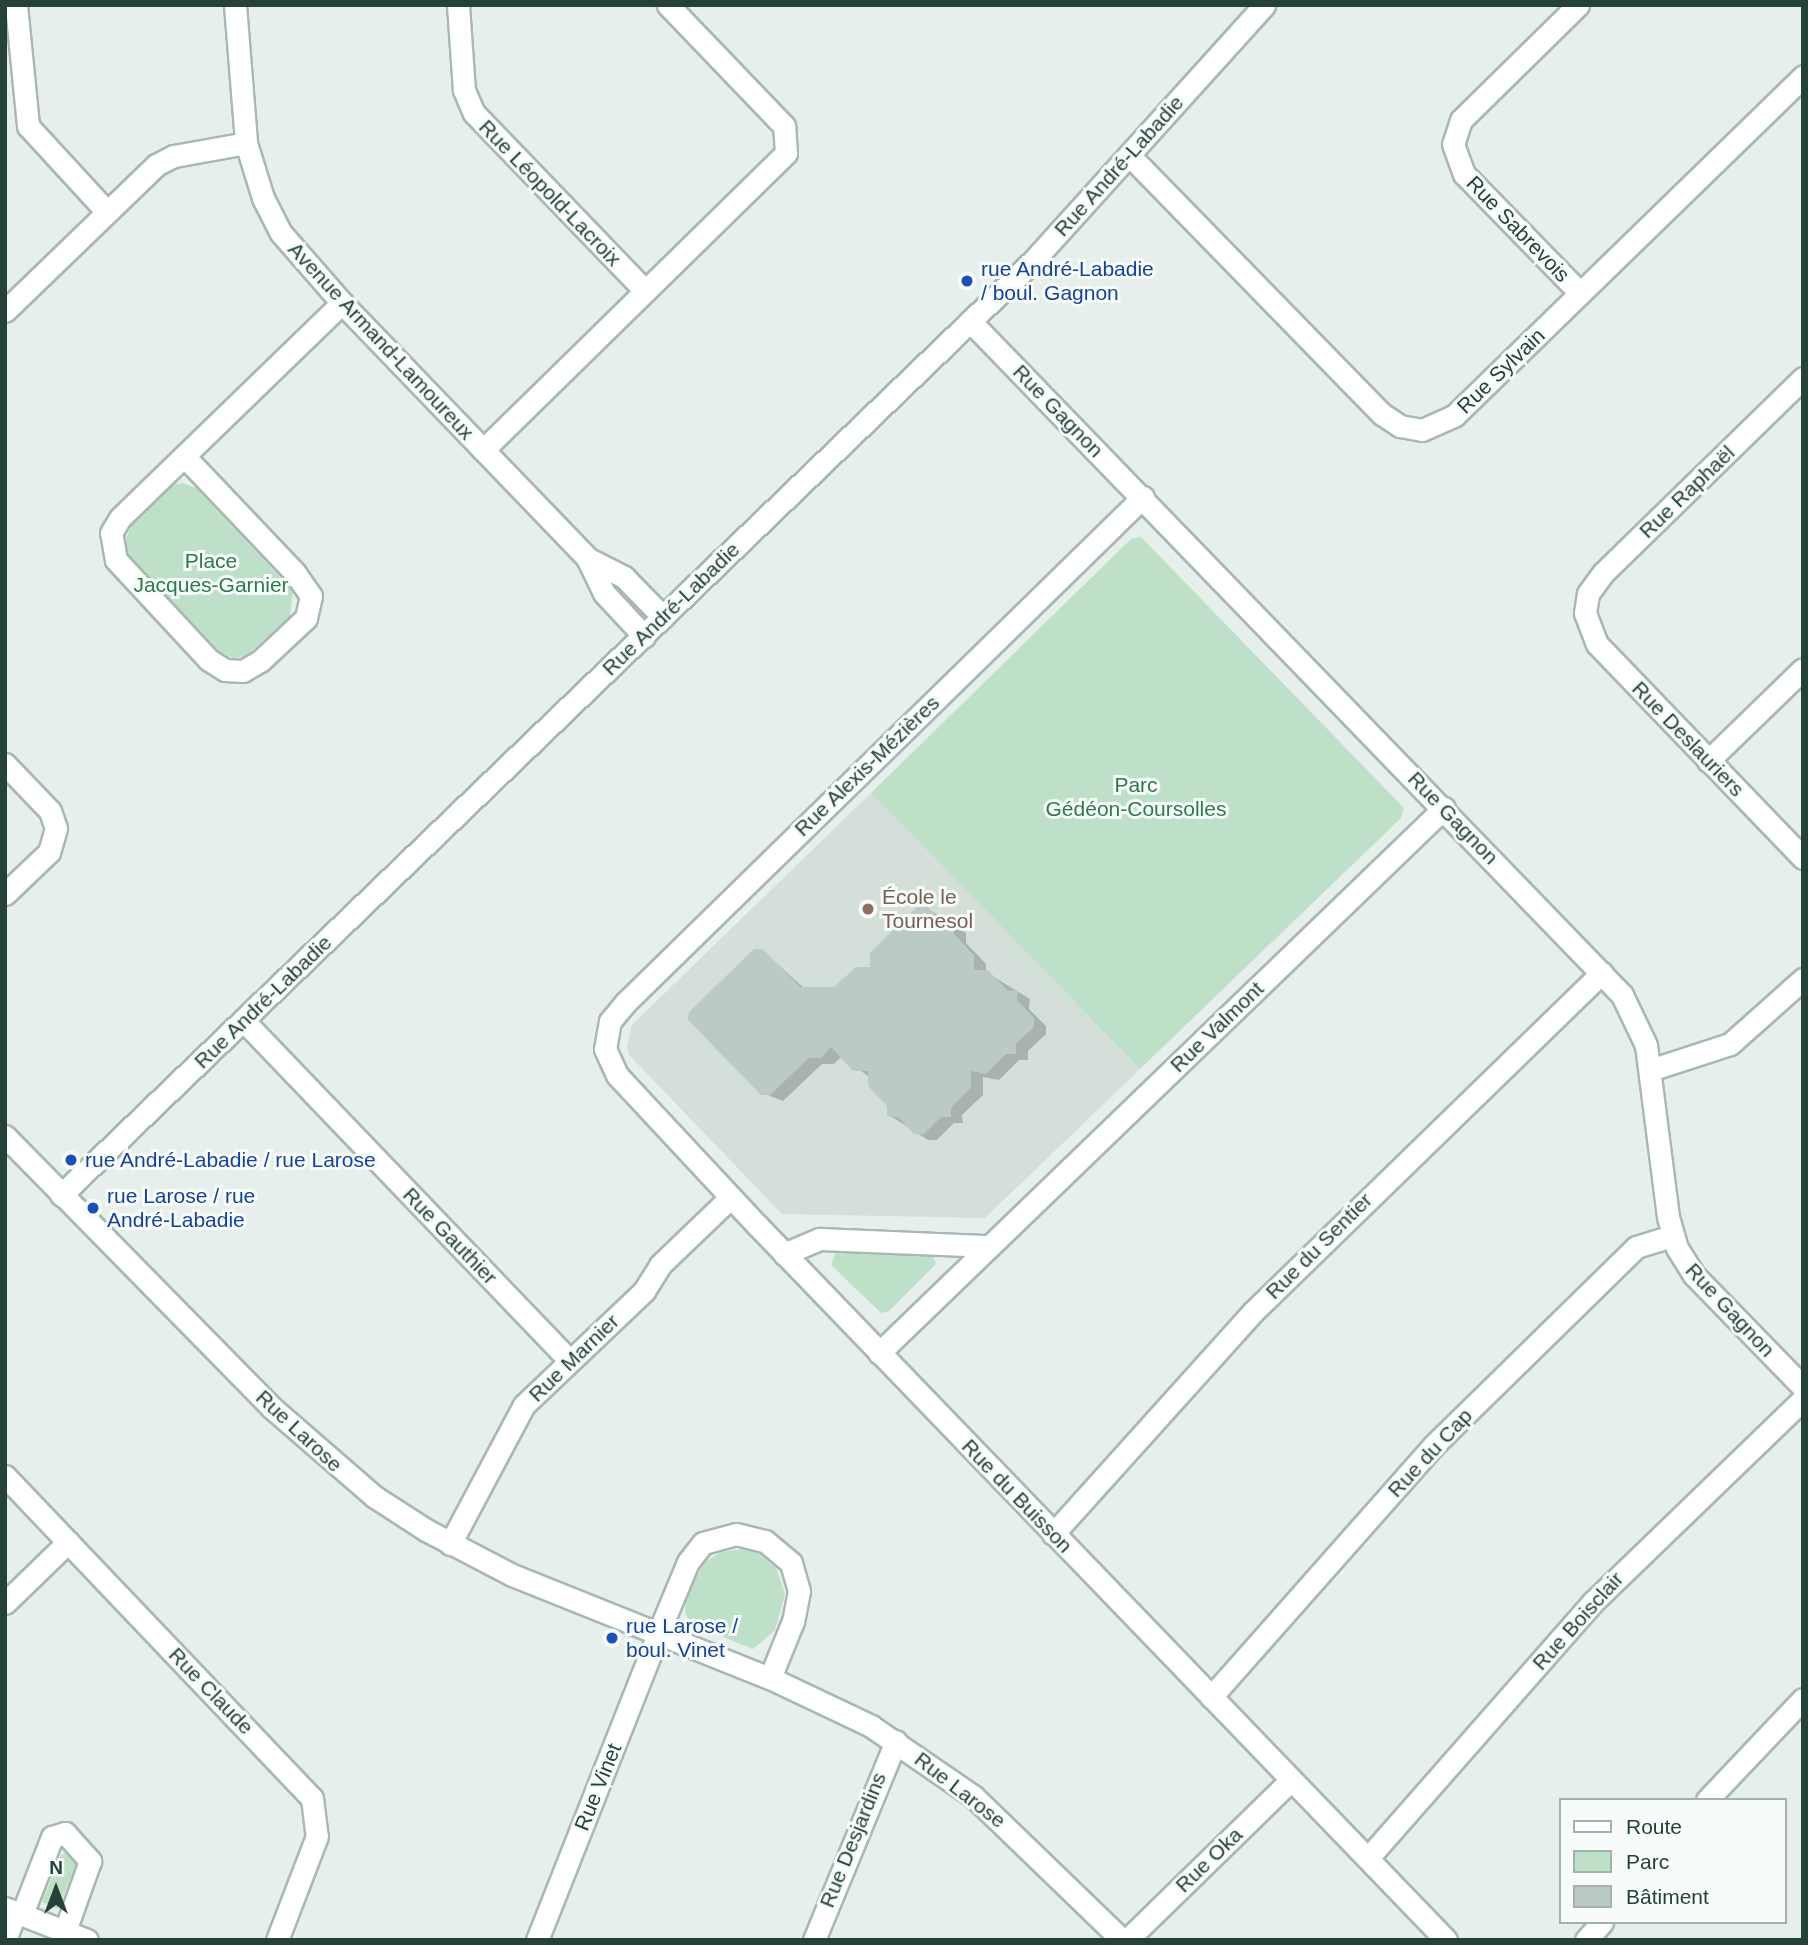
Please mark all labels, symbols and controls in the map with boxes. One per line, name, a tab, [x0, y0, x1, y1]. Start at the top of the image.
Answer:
street label: Rue André-Labadie	[1049, 90, 1189, 242]
street label: Rue Léopold-Lacroix	[474, 115, 626, 271]
street label: Rue Sabrevois	[1461, 171, 1575, 287]
street label: Avenue Armand-Lamoureux	[282, 237, 480, 445]
place label: rue André-Labadie / boul. Gagnon	[981, 256, 1155, 306]
marker: rue André-Labadie / boul. Gagnon	[959, 273, 975, 289]
street label: Rue Sylvain	[1452, 323, 1550, 419]
street label: Rue Gagnon	[1008, 359, 1108, 463]
street label: Rue Raphaël	[1634, 440, 1740, 544]
street label: Rue André-Labadie	[597, 537, 745, 681]
park label: Place Jacques-Garnier	[133, 548, 289, 598]
street label: Rue Deslauriers	[1627, 676, 1749, 802]
street label: Rue Alexis-Mézières	[789, 690, 945, 842]
street label: Rue Gagnon	[1403, 766, 1503, 870]
park label: Parc Gédéon-Coursolles	[1046, 772, 1226, 822]
place label: École le Tournesol	[882, 884, 973, 934]
marker: École le Tournesol	[860, 901, 876, 917]
street label: Rue André-Labadie	[189, 930, 337, 1074]
street label: Rue Valmont	[1165, 976, 1269, 1078]
place label: rue André-Labadie / rue Larose	[85, 1147, 377, 1173]
marker: rue André-Labadie / rue Larose	[63, 1152, 79, 1168]
street label: Rue Gauthier	[398, 1182, 502, 1290]
place label: rue Larose / rue André-Labadie	[107, 1183, 255, 1233]
street label: Rue du Sentier	[1261, 1188, 1377, 1304]
marker: rue Larose / rue André-Labadie	[85, 1200, 101, 1216]
street label: Rue Gagnon	[1680, 1258, 1780, 1362]
street label: Rue Marnier	[524, 1309, 624, 1407]
street label: Rue Larose	[251, 1385, 347, 1477]
street label: Rue du Cap	[1383, 1403, 1477, 1503]
street label: Rue du Buisson	[956, 1434, 1078, 1558]
street label: Rue Boisclair	[1527, 1567, 1629, 1675]
place label: rue Larose / boul. Vinet	[626, 1613, 738, 1663]
marker: rue Larose / boul. Vinet	[604, 1630, 620, 1646]
street label: Rue Claude	[163, 1642, 259, 1740]
street label: Rue Vinet	[569, 1740, 627, 1834]
street label: Rue Larose	[909, 1747, 1011, 1833]
street label: Rue Desjardins	[814, 1769, 892, 1911]
legend	[1560, 1798, 1787, 1924]
text: Route	[1626, 1815, 1682, 1838]
street label: Rue Oka	[1170, 1822, 1248, 1898]
text: Parc	[1626, 1850, 1669, 1873]
north arrow	[21, 1854, 91, 1924]
text: N	[49, 1857, 63, 1878]
text: Bâtiment	[1626, 1885, 1709, 1908]

